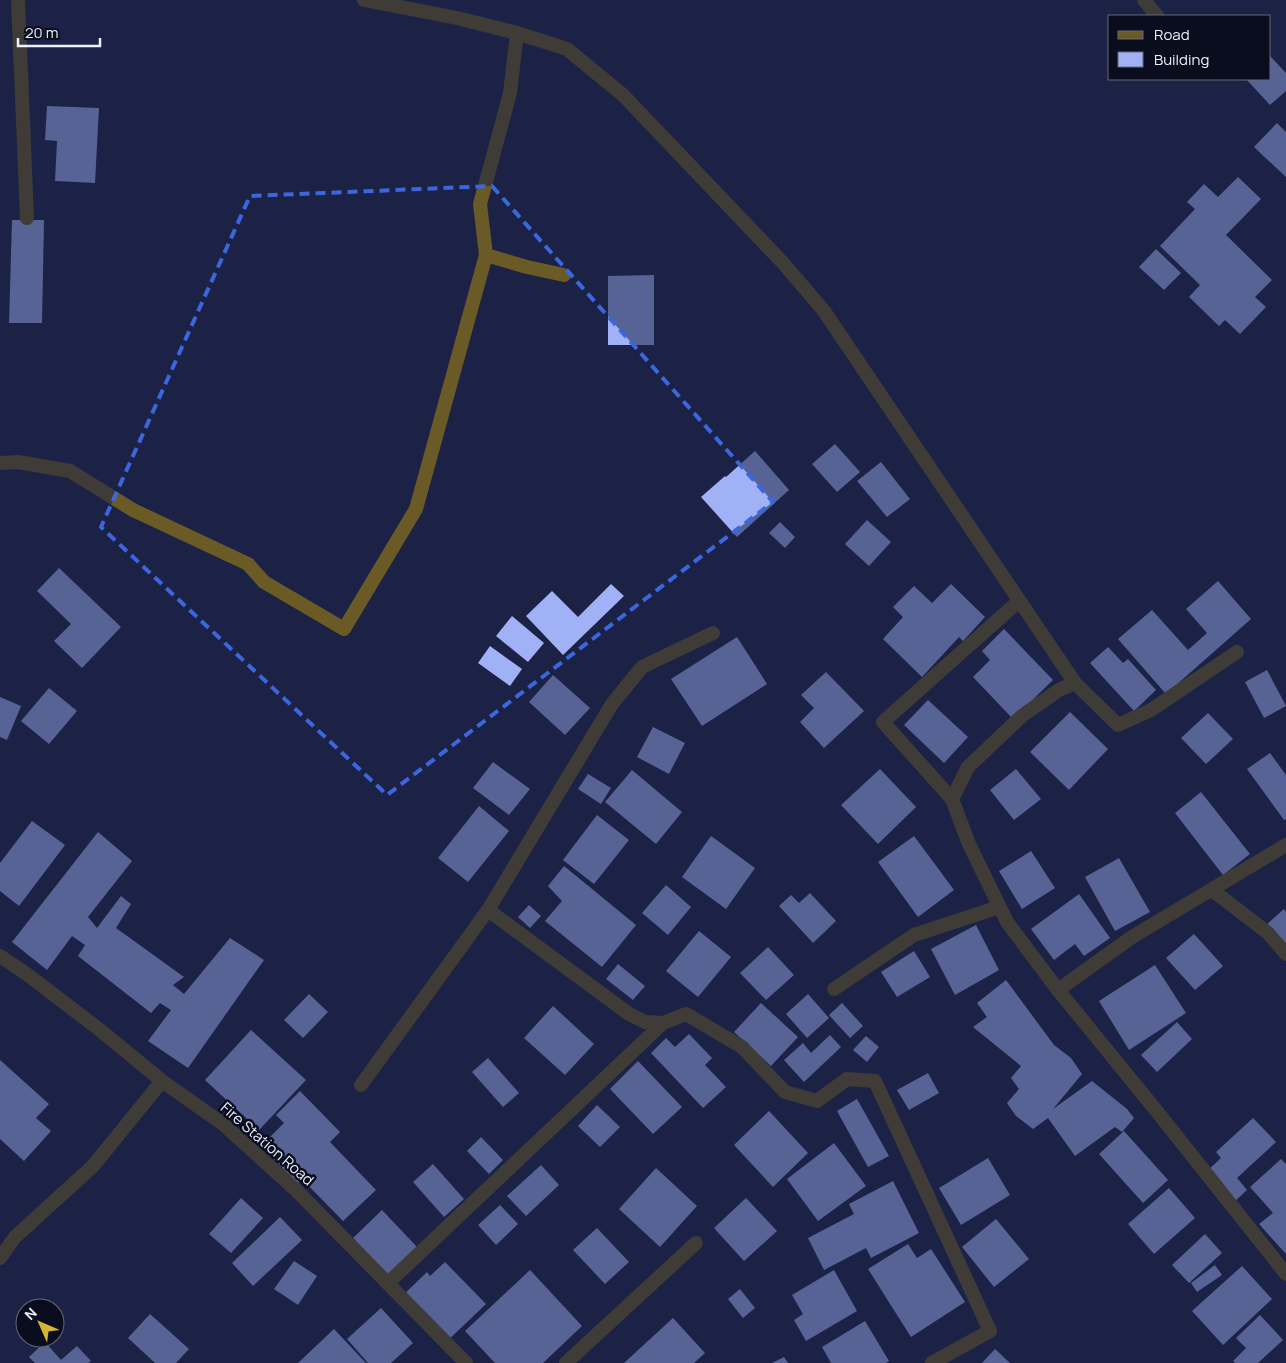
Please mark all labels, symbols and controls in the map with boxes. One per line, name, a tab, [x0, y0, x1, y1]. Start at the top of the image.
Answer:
scale bar	[18, 15, 100, 47]
legend	[1108, 15, 1271, 80]
text: 20 m	[25, 22, 58, 43]
text: Road	[1154, 24, 1190, 45]
text: Building	[1154, 49, 1209, 70]
street label: Fire Station Road	[216, 1097, 319, 1190]
north arrow	[15, 1298, 65, 1348]
text: N	[20, 1303, 41, 1324]

